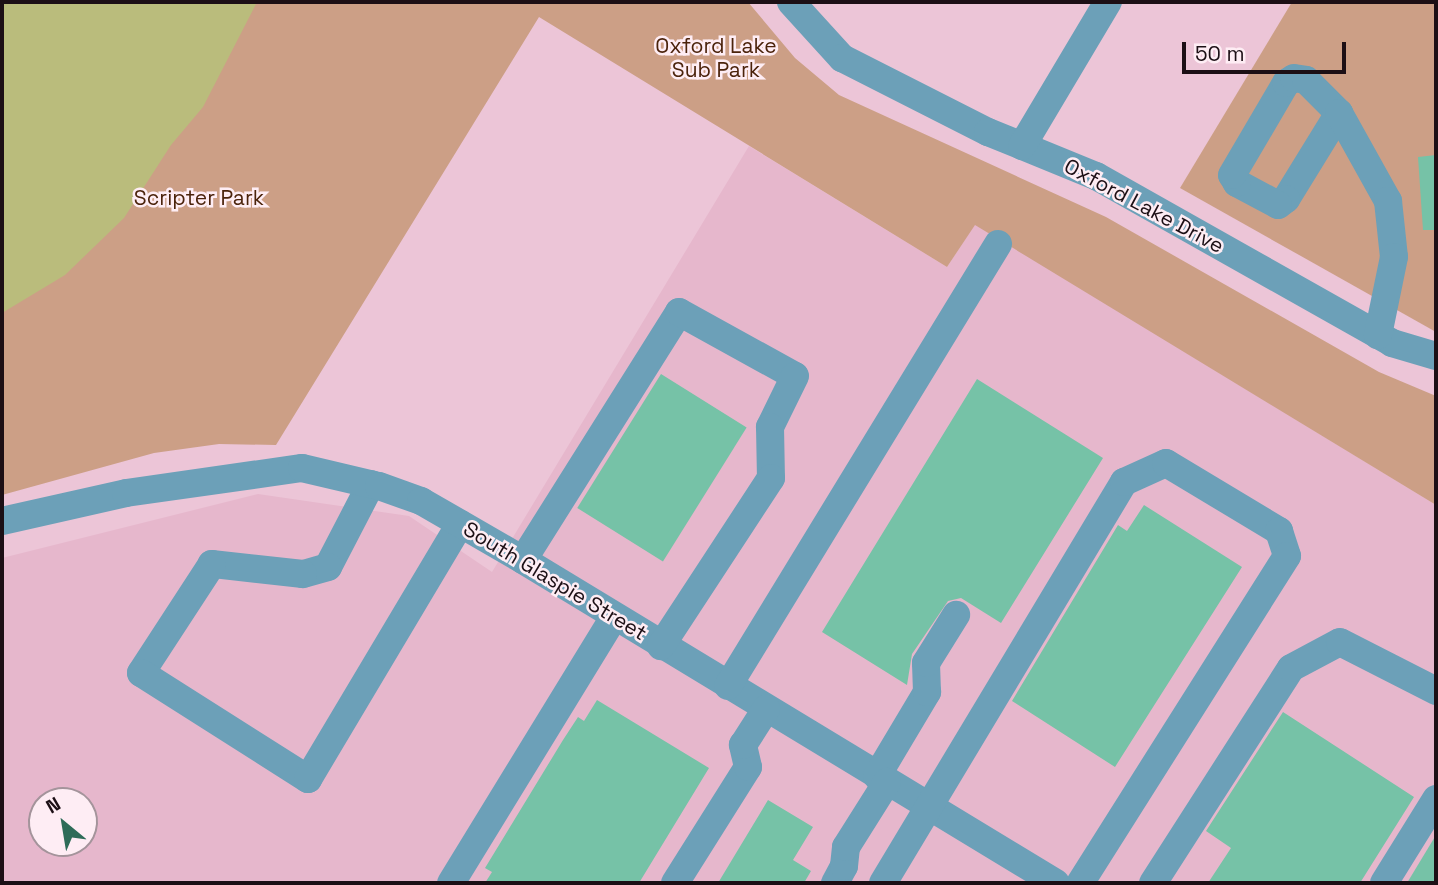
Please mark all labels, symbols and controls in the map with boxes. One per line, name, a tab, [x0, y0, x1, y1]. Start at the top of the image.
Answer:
scale bar	[1186, 28, 1350, 72]
park label: Oxford Lake Sub Park	[655, 33, 777, 83]
text: 50 m	[1195, 40, 1245, 67]
street label: Oxford Lake Drive	[1060, 153, 1228, 259]
park label: Scripter Park	[134, 185, 264, 211]
street label: South Glaspie Street	[459, 516, 651, 646]
north arrow	[28, 787, 98, 857]
text: N	[41, 791, 65, 819]

